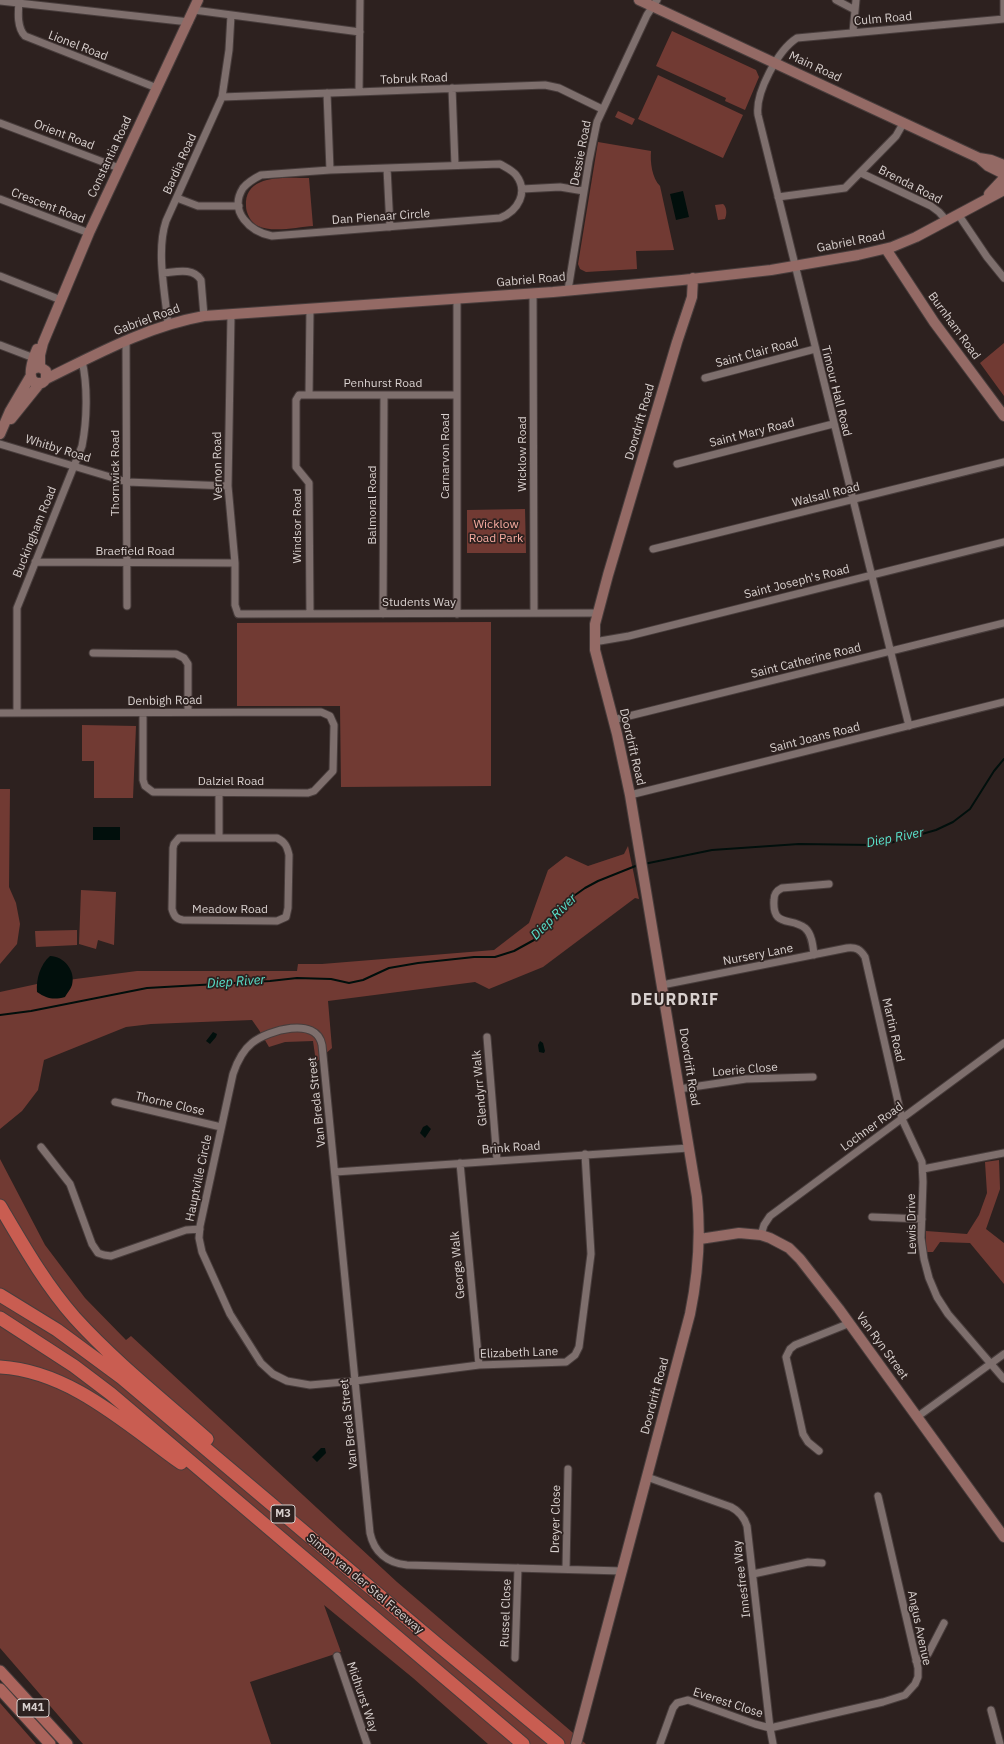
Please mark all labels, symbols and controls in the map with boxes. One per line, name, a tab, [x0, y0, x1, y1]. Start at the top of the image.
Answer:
street label: Culm Road	[853, 9, 913, 29]
street label: Lionel Road	[46, 28, 110, 64]
street label: Main Road	[786, 49, 844, 85]
street label: Tobruk Road	[380, 71, 448, 87]
street label: Constantia Road	[85, 114, 135, 200]
street label: Orient Road	[32, 117, 96, 153]
street label: Dessie Road	[568, 119, 594, 187]
street label: Bardia Road	[160, 131, 200, 197]
street label: Brenda Road	[876, 163, 944, 207]
street label: Crescent Road	[9, 185, 87, 227]
street label: Dan Pienaar Circle	[331, 206, 431, 228]
street label: Gabriel Road	[816, 228, 886, 256]
street label: Gabriel Road	[496, 270, 566, 290]
street label: Burnham Road	[925, 289, 983, 363]
street label: Gabriel Road	[112, 301, 182, 339]
street label: Saint Clair Road	[714, 335, 800, 371]
street label: Timour Hall Road	[818, 344, 854, 438]
street label: Penhurst Road	[344, 377, 422, 391]
street label: Doordrift Road	[622, 382, 658, 462]
street label: Carnarvon Road	[439, 413, 453, 499]
street label: Saint Mary Road	[708, 415, 796, 451]
street label: Wicklow Road	[516, 416, 530, 492]
street label: Thornwick Road	[109, 430, 123, 516]
street label: Whitby Road	[23, 432, 93, 466]
street label: Vernon Road	[210, 432, 226, 500]
street label: Balmoral Road	[366, 465, 380, 545]
street label: Walsall Road	[791, 480, 861, 510]
street label: Buckingham Road	[10, 484, 60, 580]
street label: Windsor Road	[291, 489, 305, 563]
park label: Wicklow Road Park	[469, 518, 523, 546]
street label: Braefield Road	[95, 545, 175, 559]
street label: Saint Joseph's Road	[743, 562, 851, 602]
street label: Students Way	[382, 596, 456, 610]
street label: Saint Catherine Road	[749, 640, 863, 682]
street label: Denbigh Road	[127, 693, 203, 709]
street label: Doordrift Road	[616, 707, 648, 787]
street label: Saint Joans Road	[768, 720, 862, 756]
street label: Dalziel Road	[198, 775, 264, 789]
water label: Diep River	[865, 825, 925, 851]
water label: Diep River	[528, 891, 580, 943]
street label: Meadow Road	[192, 903, 268, 917]
street label: Nursery Lane	[722, 941, 794, 969]
water label: Diep River	[206, 972, 266, 992]
district label: DEURDRIF	[631, 990, 719, 1010]
street label: Martin Road	[879, 997, 907, 1063]
street label: Doordrift Road	[676, 1027, 702, 1107]
street label: Glendyrr Walk	[470, 1049, 490, 1127]
street label: Van Breda Street	[305, 1056, 329, 1148]
street label: Loerie Close	[712, 1060, 778, 1080]
street label: Thorne Close	[134, 1089, 206, 1119]
street label: Lochner Road	[838, 1100, 906, 1154]
street label: Hauptville Circle	[183, 1133, 215, 1223]
street label: Brink Road	[481, 1139, 541, 1157]
street label: Lewis Drive	[904, 1193, 920, 1255]
street label: George Walk	[448, 1230, 468, 1300]
street label: Van Ryn Street	[853, 1310, 911, 1382]
street label: Elizabeth Lane	[480, 1344, 558, 1362]
street label: Doordrift Road	[638, 1356, 672, 1436]
street label: Van Breda Street	[337, 1378, 361, 1470]
street label: Dreyer Close	[548, 1485, 564, 1553]
road number: M3	[271, 1505, 295, 1523]
street label: Simon van der Stel Freeway	[303, 1531, 427, 1637]
street label: Innesfree Way	[730, 1539, 754, 1619]
street label: Russel Close	[498, 1578, 514, 1648]
street label: Angus Avenue	[904, 1589, 934, 1667]
street label: Midhurst Way	[343, 1660, 381, 1734]
street label: Everest Close	[691, 1685, 765, 1721]
road number: M41	[17, 1699, 49, 1717]

